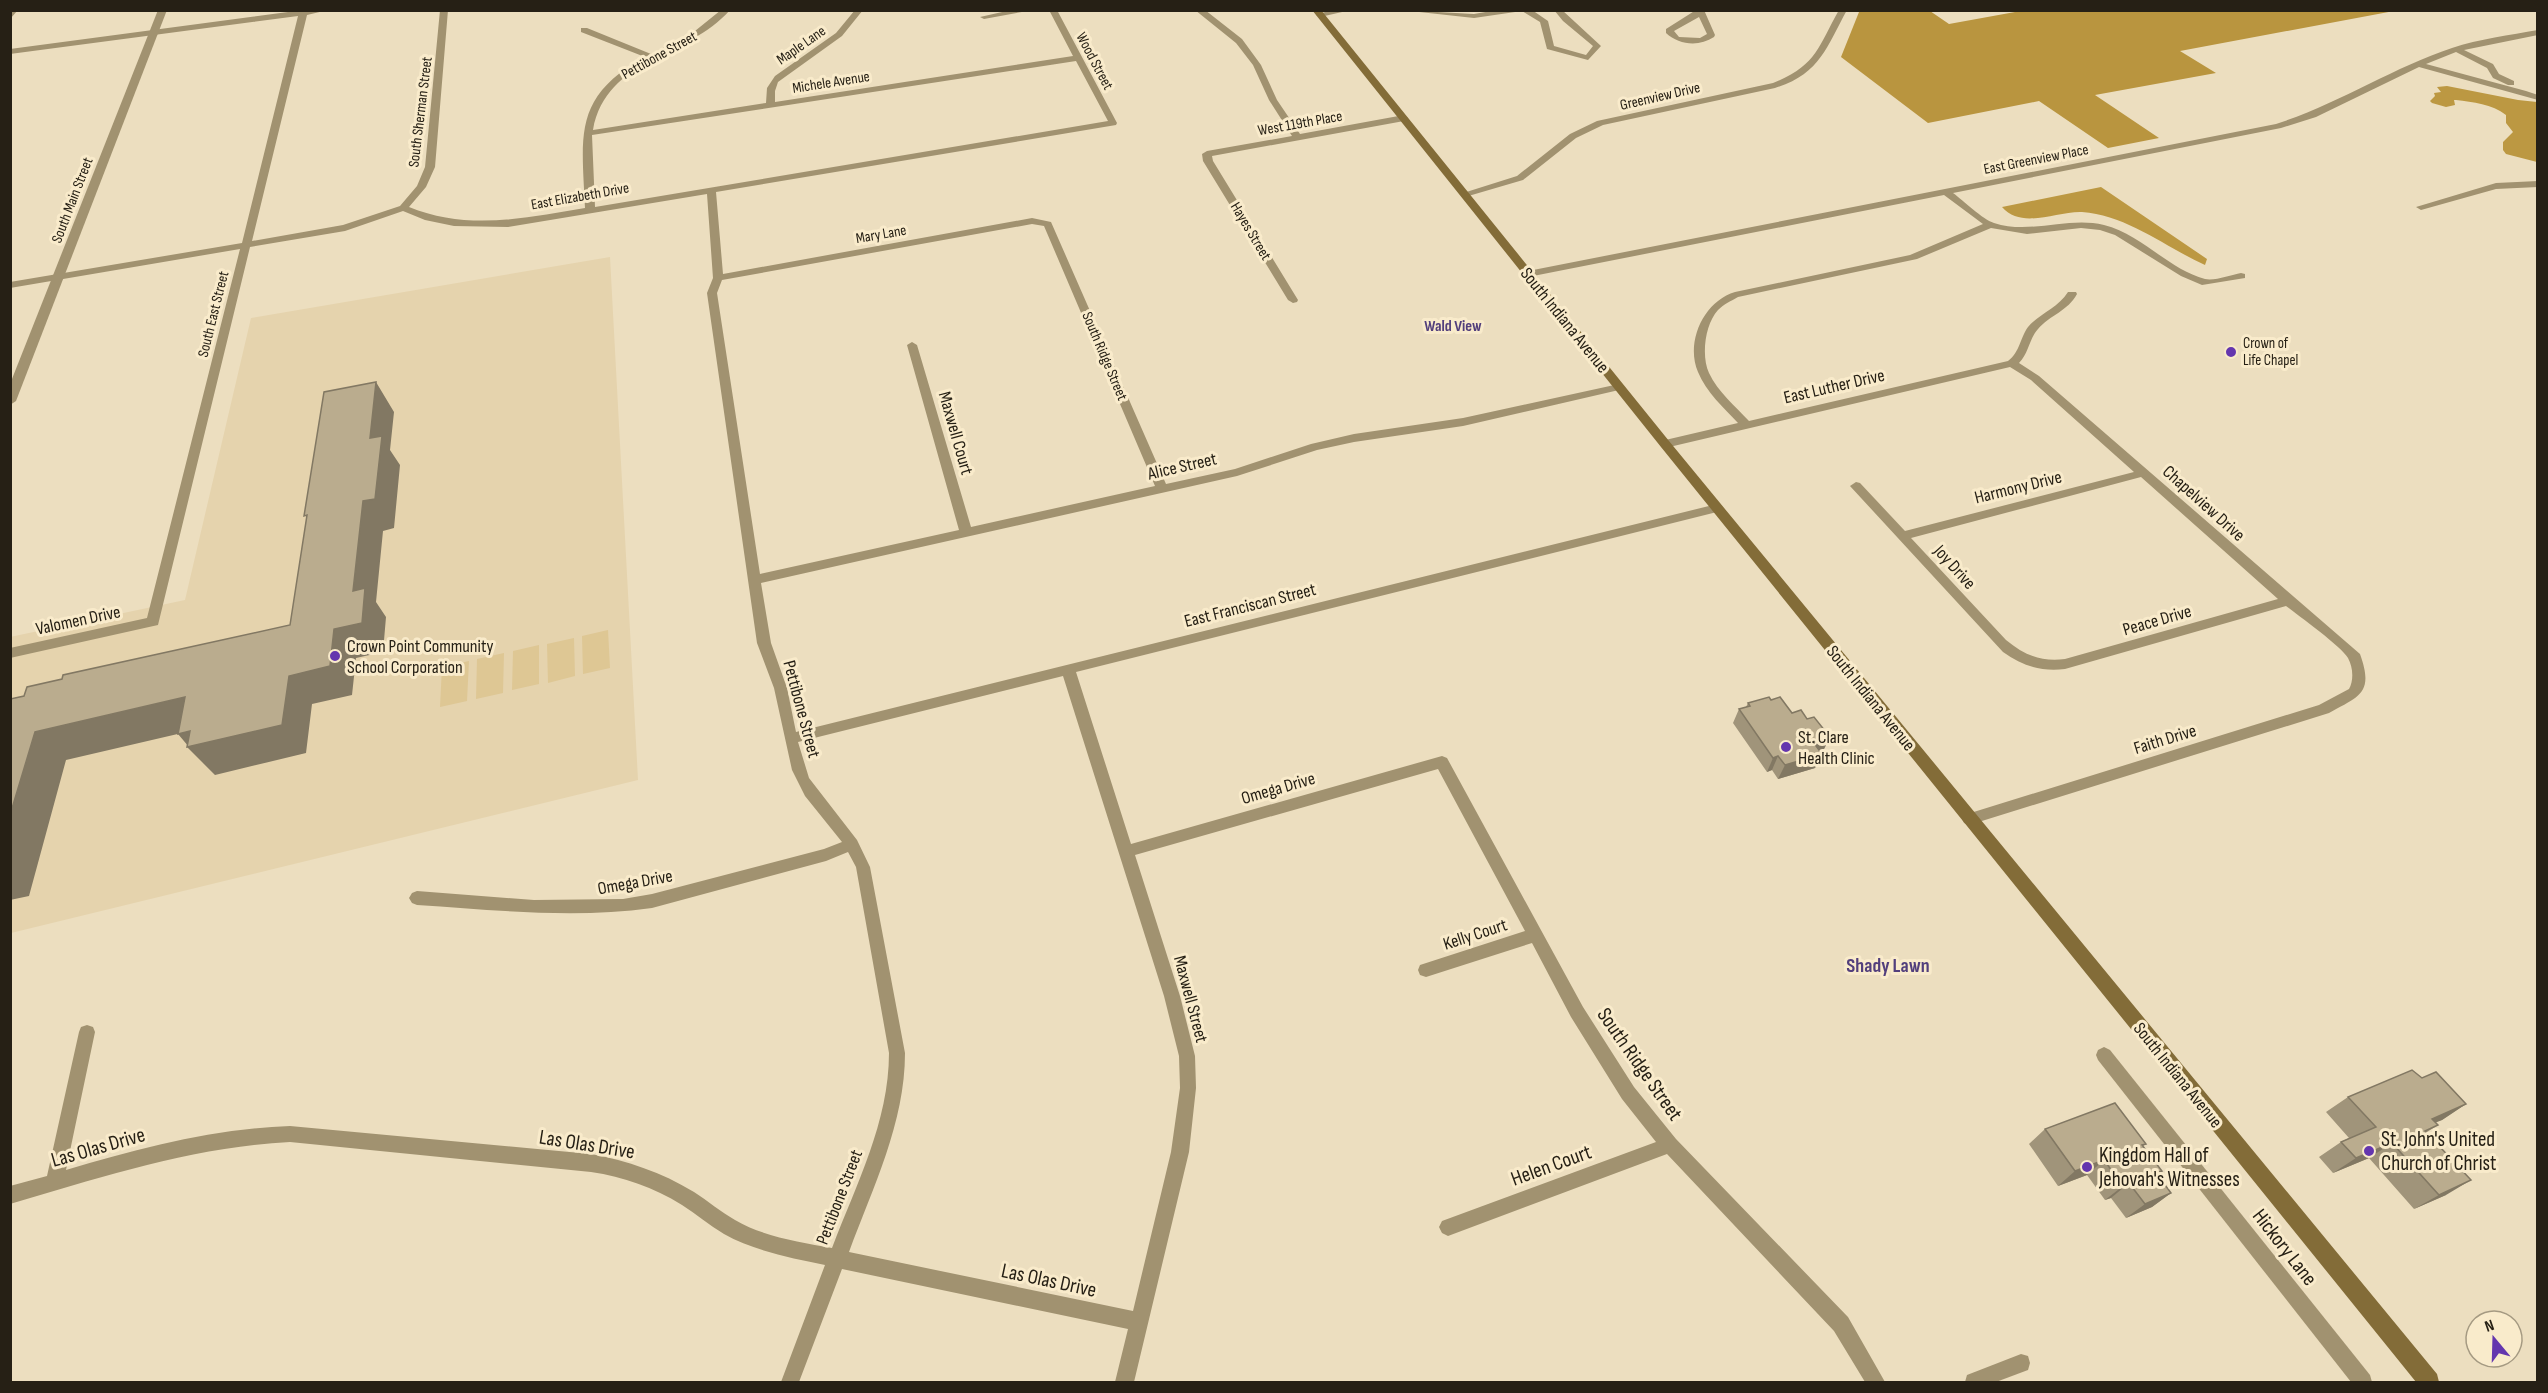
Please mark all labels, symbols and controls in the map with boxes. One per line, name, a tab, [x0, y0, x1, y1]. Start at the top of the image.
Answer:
street label: Maple Lane	[773, 22, 830, 69]
street label: Pettibone Street	[618, 27, 701, 84]
street label: Wood Street	[1072, 29, 1118, 94]
street label: South Sherman Street	[404, 55, 437, 168]
street label: Michele Avenue	[791, 67, 871, 98]
street label: Greenview Drive	[1618, 78, 1702, 115]
street label: West 119th Place	[1256, 107, 1344, 140]
street label: East Greenview Place	[1982, 140, 2090, 179]
street label: South Main Street	[47, 154, 98, 246]
street label: East Elizabeth Drive	[530, 179, 631, 214]
street label: Hayes Street	[1226, 199, 1276, 264]
street label: Mary Lane	[854, 221, 908, 248]
street label: South Indiana Avenue	[1516, 263, 1613, 377]
street label: South East Street	[194, 269, 233, 359]
street label: South Ridge Street	[1077, 309, 1132, 404]
district label: Wald View	[1424, 317, 1482, 336]
place label: Crown of Life Chapel	[2243, 334, 2298, 370]
marker: Crown of Life Chapel	[2224, 345, 2238, 359]
street label: East Luther Drive	[1782, 365, 1887, 408]
street label: Maxwell Court	[934, 389, 978, 478]
street label: Alice Street	[1145, 448, 1219, 485]
street label: Chapelview Drive	[2158, 461, 2249, 546]
street label: Harmony Drive	[1972, 467, 2064, 508]
street label: Joy Drive	[1929, 540, 1980, 594]
street label: East Franciscan Street	[1182, 579, 1318, 632]
street label: Valomen Drive	[34, 601, 122, 640]
street label: Peace Drive	[2120, 601, 2194, 640]
place label: Crown Point Community School Corporation	[347, 636, 493, 678]
street label: South Indiana Avenue	[1822, 641, 1919, 755]
marker: Crown Point Community School Corporation	[328, 649, 342, 663]
street label: Pettibone Street	[778, 658, 825, 761]
street label: Faith Drive	[2131, 720, 2199, 759]
place label: St. Clare Health Clinic	[1798, 727, 1875, 769]
marker: St. Clare Health Clinic	[1779, 740, 1793, 754]
street label: Omega Drive	[1239, 768, 1317, 809]
street label: Omega Drive	[596, 866, 674, 899]
street label: Kelly Court	[1441, 914, 1510, 955]
street label: Maxwell Street	[1169, 953, 1212, 1045]
district label: Shady Lawn	[1846, 954, 1930, 978]
street label: South Ridge Street	[1592, 1003, 1688, 1126]
street label: South Indiana Avenue	[2129, 1018, 2226, 1132]
street label: Las Olas Drive	[48, 1122, 148, 1173]
street label: Las Olas Drive	[537, 1125, 637, 1164]
place label: St. John's United Church of Christ	[2381, 1127, 2496, 1176]
street label: Helen Court	[1507, 1139, 1595, 1192]
place label: Kingdom Hall of Jehovah's Witnesses	[2098, 1143, 2240, 1192]
marker: St. John's United Church of Christ	[2362, 1144, 2376, 1158]
street label: Pettibone Street	[812, 1146, 867, 1248]
marker: Kingdom Hall of Jehovah's Witnesses	[2080, 1160, 2094, 1174]
street label: Hickory Lane	[2247, 1204, 2322, 1291]
street label: Las Olas Drive	[999, 1258, 1099, 1303]
north arrow	[2464, 1309, 2524, 1369]
text: N	[2482, 1316, 2497, 1337]

